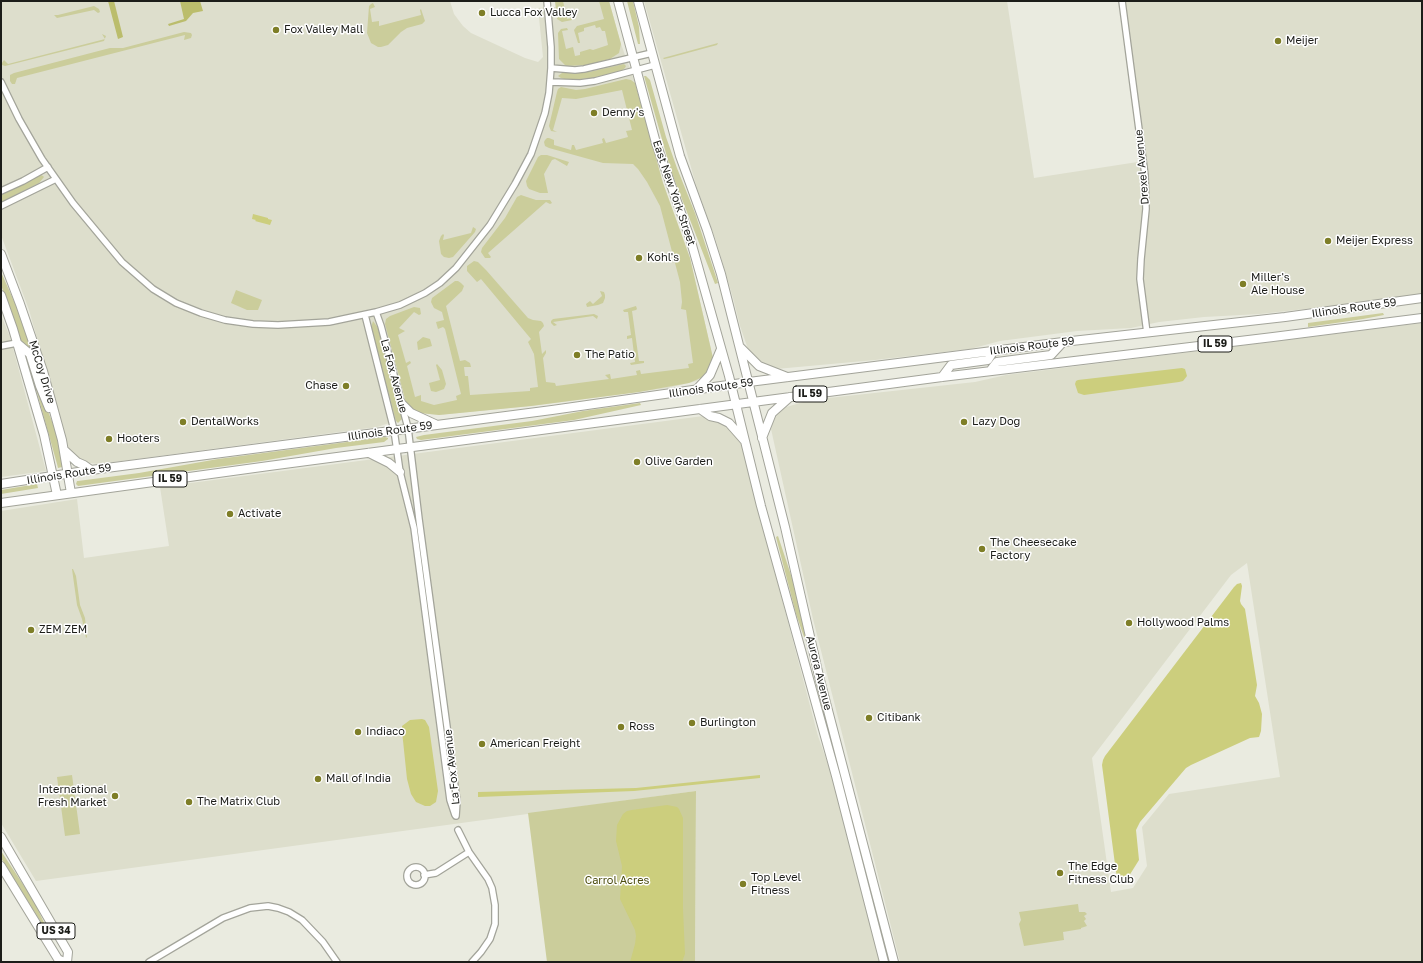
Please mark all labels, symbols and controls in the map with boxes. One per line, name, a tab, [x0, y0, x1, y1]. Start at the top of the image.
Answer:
place label: Lucca Fox Valley	[490, 6, 577, 20]
marker: Lucca Fox Valley	[477, 8, 487, 18]
place label: Fox Valley Mall	[284, 23, 363, 37]
marker: Fox Valley Mall	[271, 25, 281, 35]
place label: Meijer	[1286, 34, 1318, 48]
marker: Meijer	[1273, 36, 1283, 46]
place label: Denny's	[602, 106, 644, 120]
marker: Denny's	[589, 108, 599, 118]
street label: Drexel Avenue	[1132, 129, 1152, 205]
street label: East New York Street	[650, 139, 698, 247]
place label: Meijer Express	[1336, 234, 1413, 248]
marker: Meijer Express	[1323, 236, 1333, 246]
place label: Kohl's	[647, 251, 679, 265]
marker: Kohl's	[634, 253, 644, 263]
place label: Miller's Ale House	[1251, 271, 1305, 297]
marker: Miller's Ale House	[1238, 279, 1248, 289]
street label: Illinois Route 59	[1311, 296, 1397, 320]
street label: Illinois Route 59	[989, 334, 1075, 358]
road number: IL 59	[1198, 336, 1232, 352]
street label: La Fox Avenue	[378, 338, 410, 414]
street label: McCoy Drive	[26, 339, 58, 405]
place label: The Patio	[585, 348, 635, 362]
marker: The Patio	[572, 350, 582, 360]
street label: Illinois Route 59	[668, 376, 754, 400]
place label: Chase	[305, 379, 338, 393]
marker: Chase	[341, 381, 351, 391]
road number: IL 59	[793, 386, 827, 402]
place label: DentalWorks	[191, 415, 259, 429]
place label: Lazy Dog	[972, 415, 1020, 429]
marker: DentalWorks	[178, 417, 188, 427]
marker: Lazy Dog	[959, 417, 969, 427]
street label: Illinois Route 59	[347, 419, 433, 443]
place label: Hooters	[117, 432, 159, 446]
marker: Hooters	[104, 434, 114, 444]
place label: Olive Garden	[645, 455, 713, 469]
marker: Olive Garden	[632, 457, 642, 467]
street label: Illinois Route 59	[26, 461, 112, 487]
road number: IL 59	[153, 471, 187, 487]
place label: Activate	[238, 507, 281, 521]
marker: Activate	[225, 509, 235, 519]
place label: The Cheesecake Factory	[990, 536, 1077, 562]
marker: The Cheesecake Factory	[977, 544, 987, 554]
place label: Hollywood Palms	[1137, 616, 1229, 630]
marker: Hollywood Palms	[1124, 618, 1134, 628]
place label: ZEM ZEM	[39, 623, 87, 637]
marker: ZEM ZEM	[26, 625, 36, 635]
street label: Aurora Avenue	[803, 634, 835, 712]
place label: Citibank	[877, 711, 921, 725]
marker: Citibank	[864, 713, 874, 723]
place label: Burlington	[700, 716, 756, 730]
marker: Burlington	[687, 718, 697, 728]
place label: Ross	[629, 720, 655, 734]
marker: Ross	[616, 722, 626, 732]
place label: Indiaco	[366, 725, 405, 739]
marker: Indiaco	[353, 727, 363, 737]
street label: La Fox Avenue	[441, 729, 463, 805]
place label: American Freight	[490, 737, 580, 751]
marker: American Freight	[477, 739, 487, 749]
place label: Mall of India	[326, 772, 391, 786]
marker: Mall of India	[313, 774, 323, 784]
place label: International Fresh Market	[38, 783, 107, 809]
marker: International Fresh Market	[110, 791, 120, 801]
place label: The Matrix Club	[197, 795, 280, 809]
marker: The Matrix Club	[184, 797, 194, 807]
place label: The Edge Fitness Club	[1068, 860, 1134, 886]
marker: The Edge Fitness Club	[1055, 868, 1065, 878]
place label: Top Level Fitness	[751, 871, 801, 897]
park label: Carrol Acres	[585, 874, 649, 888]
marker: Top Level Fitness	[738, 879, 748, 889]
road number: US 34	[37, 923, 75, 939]

